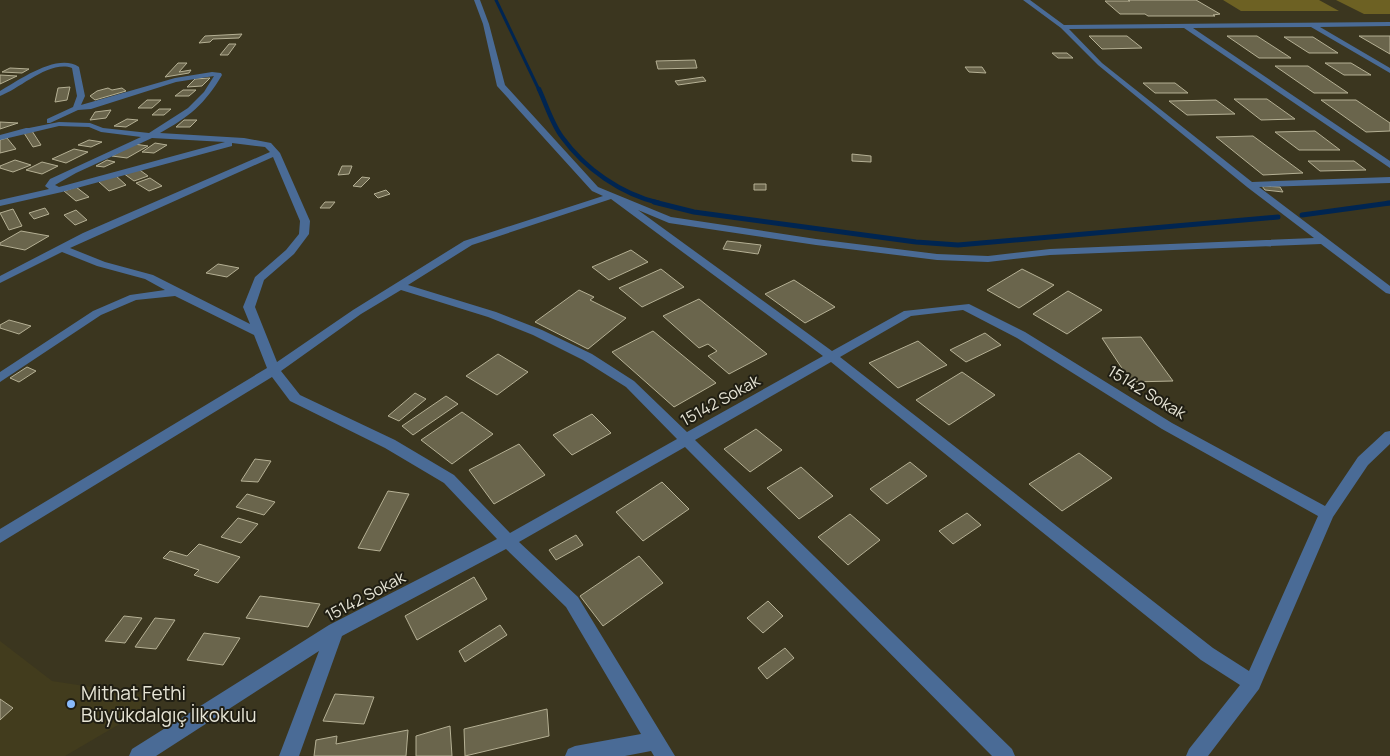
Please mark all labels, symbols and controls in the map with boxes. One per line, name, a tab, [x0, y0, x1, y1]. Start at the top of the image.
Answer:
street label: 15142 Sokak	[1104, 360, 1191, 425]
street label: 15142 Sokak	[676, 369, 765, 431]
street label: 15142 Sokak	[321, 565, 410, 626]
place label: Mithat Fethi Büyükdalgıç İlkokulu	[81, 680, 257, 728]
marker: Mithat Fethi Büyükdalgıç İlkokulu	[65, 698, 77, 710]

